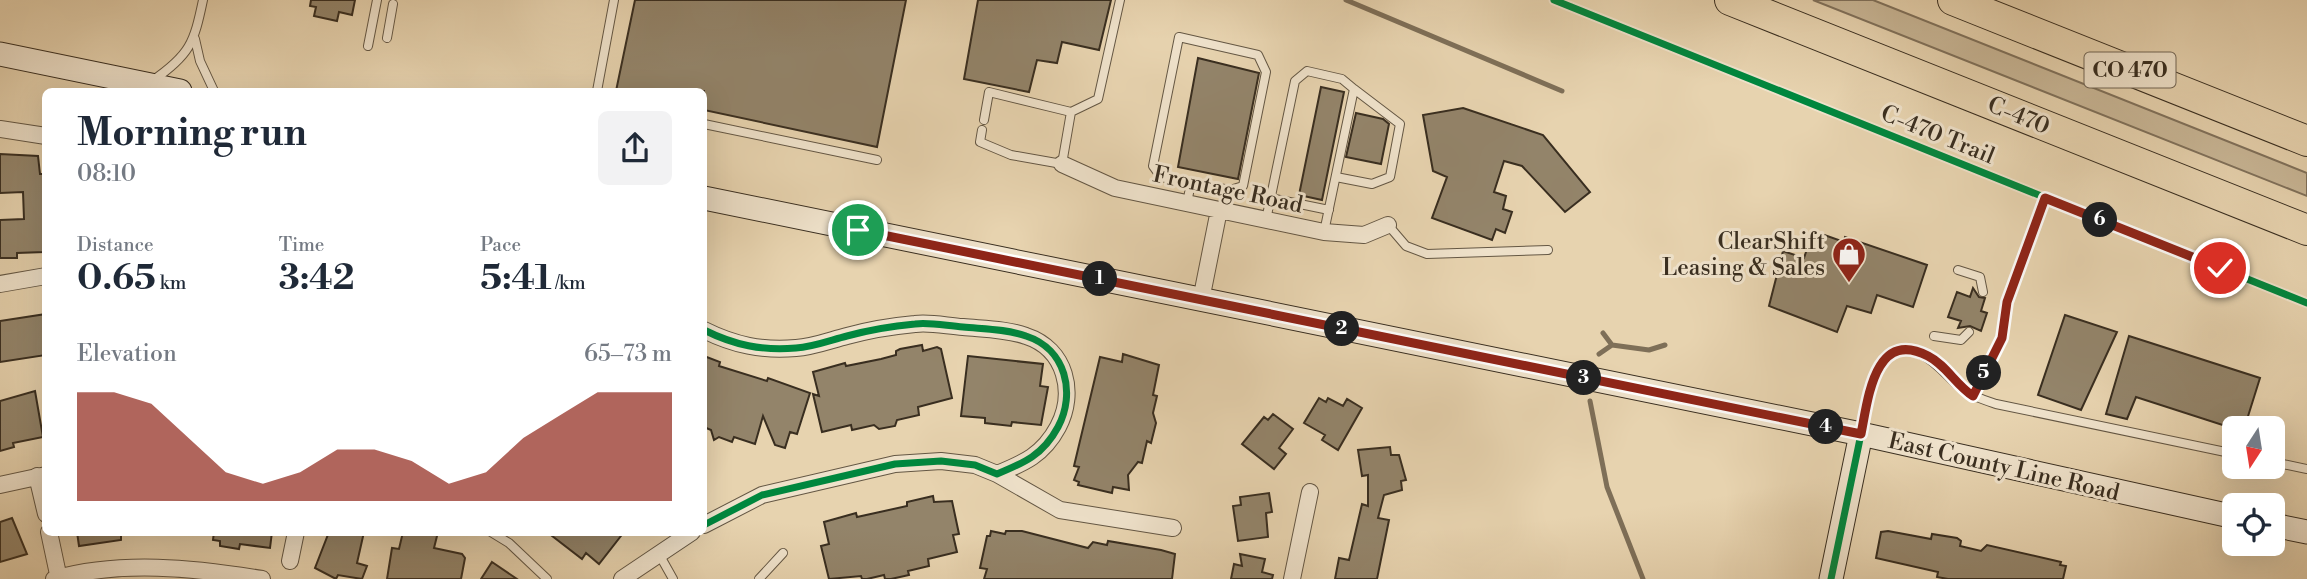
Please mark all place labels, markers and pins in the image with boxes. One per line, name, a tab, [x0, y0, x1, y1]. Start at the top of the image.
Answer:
pin	[828, 200, 888, 260]
pin: 6	[2082, 202, 2118, 238]
place label: ClearShift Leasing & Sales	[1662, 228, 1825, 282]
shop icon: ClearShift Leasing & Sales	[1830, 235, 1868, 284]
pin	[2190, 238, 2250, 298]
pin: 1	[1082, 262, 1118, 296]
pin: 2	[1324, 312, 1360, 346]
pin: 5	[1966, 356, 2002, 390]
pin: 3	[1566, 360, 1602, 396]
pin: 4	[1808, 410, 1843, 444]

